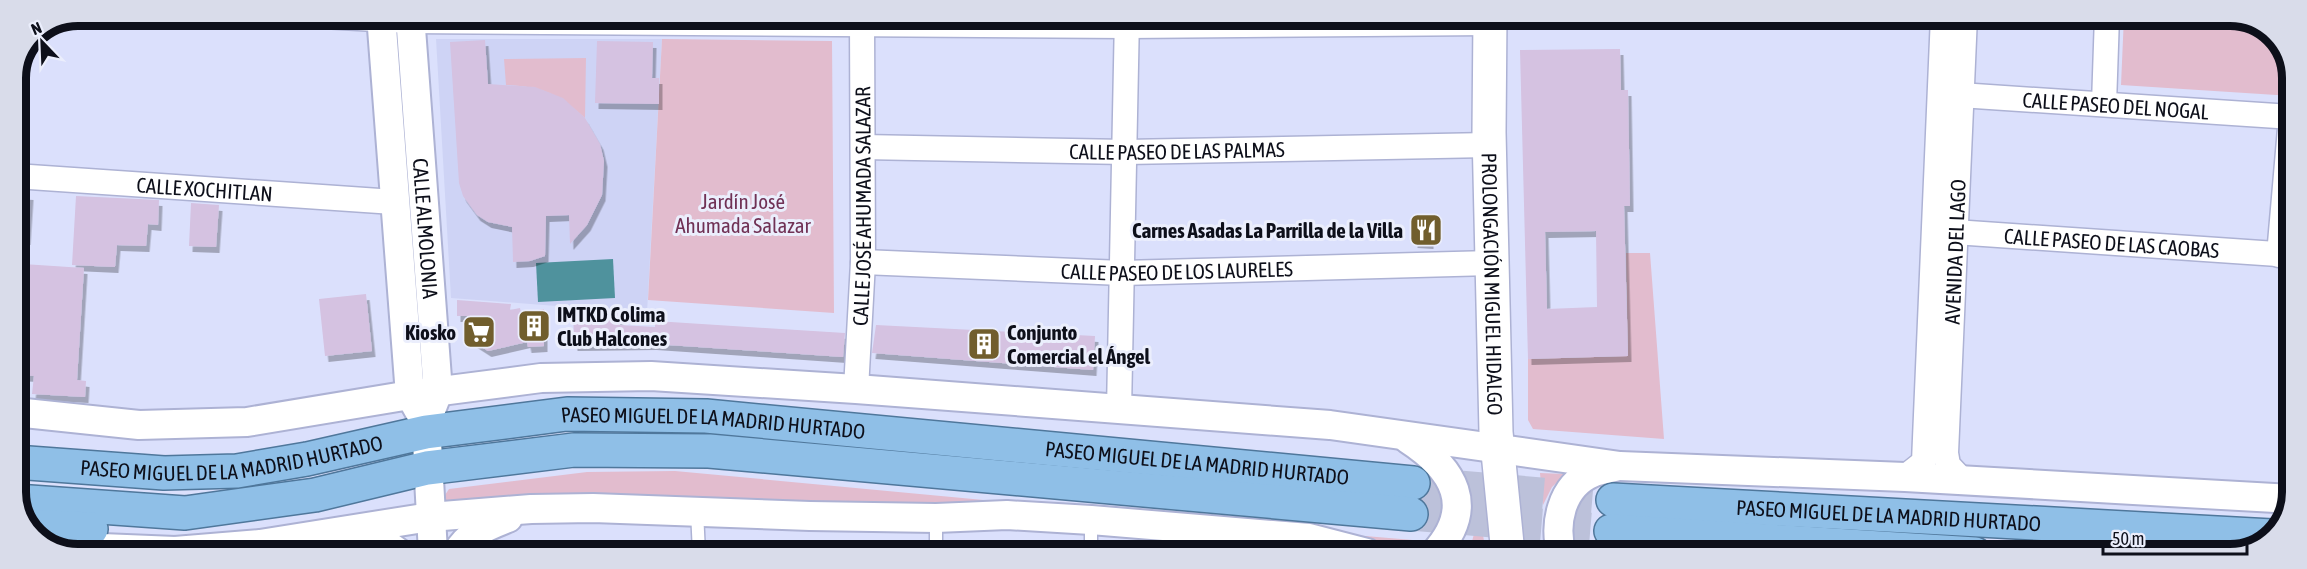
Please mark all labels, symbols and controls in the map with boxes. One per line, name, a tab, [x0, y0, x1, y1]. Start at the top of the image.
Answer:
north arrow	[12, 12, 72, 72]
text: N	[28, 18, 44, 38]
street label: CALLE JOSÉ AHUMADA SALAZAR	[847, 86, 875, 327]
street label: CALLE PASEO DEL NOGAL	[2022, 87, 2209, 124]
street label: CALLE PASEO DE LAS PALMAS	[1069, 137, 1285, 164]
street label: PROLONGACIÓN MIGUEL HIDALGO	[1477, 152, 1508, 416]
street label: CALLE ALMOLONIA	[409, 157, 443, 300]
street label: CALLE XOCHITLAN	[136, 172, 273, 206]
street label: AVENIDA DEL LAGO	[1940, 179, 1970, 325]
park label: Jardín José Ahumada Salazar	[675, 189, 812, 237]
restaurant icon: Carnes Asadas La Parrilla de la Villa	[1408, 212, 1444, 248]
place label: Carnes Asadas La Parrilla de la Villa	[1132, 218, 1403, 242]
street label: CALLE PASEO DE LAS CAOBAS	[2003, 223, 2220, 262]
street label: CALLE PASEO DE LOS LAURELES	[1060, 256, 1293, 285]
place label: IMTKD Colima Club Halcones	[557, 302, 668, 350]
building icon: IMTKD Colima Club Halcones	[516, 308, 552, 344]
supermarket icon: Kiosko	[461, 314, 497, 350]
place label: Kiosko	[405, 320, 456, 344]
place label: Conjunto Comercial el Ángel	[1007, 320, 1151, 368]
building icon: Conjunto Comercial el Ángel	[966, 326, 1002, 362]
street label: PASEO MIGUEL DE LA MADRID HURTADO	[559, 402, 866, 443]
street label: PASEO MIGUEL DE LA MADRID HURTADO	[79, 430, 385, 485]
street label: PASEO MIGUEL DE LA MADRID HURTADO	[1044, 436, 1350, 489]
street label: PASEO MIGUEL DE LA MADRID HURTADO	[1736, 495, 2042, 535]
scale bar	[2103, 518, 2247, 556]
text: 50 m	[2112, 528, 2144, 549]

